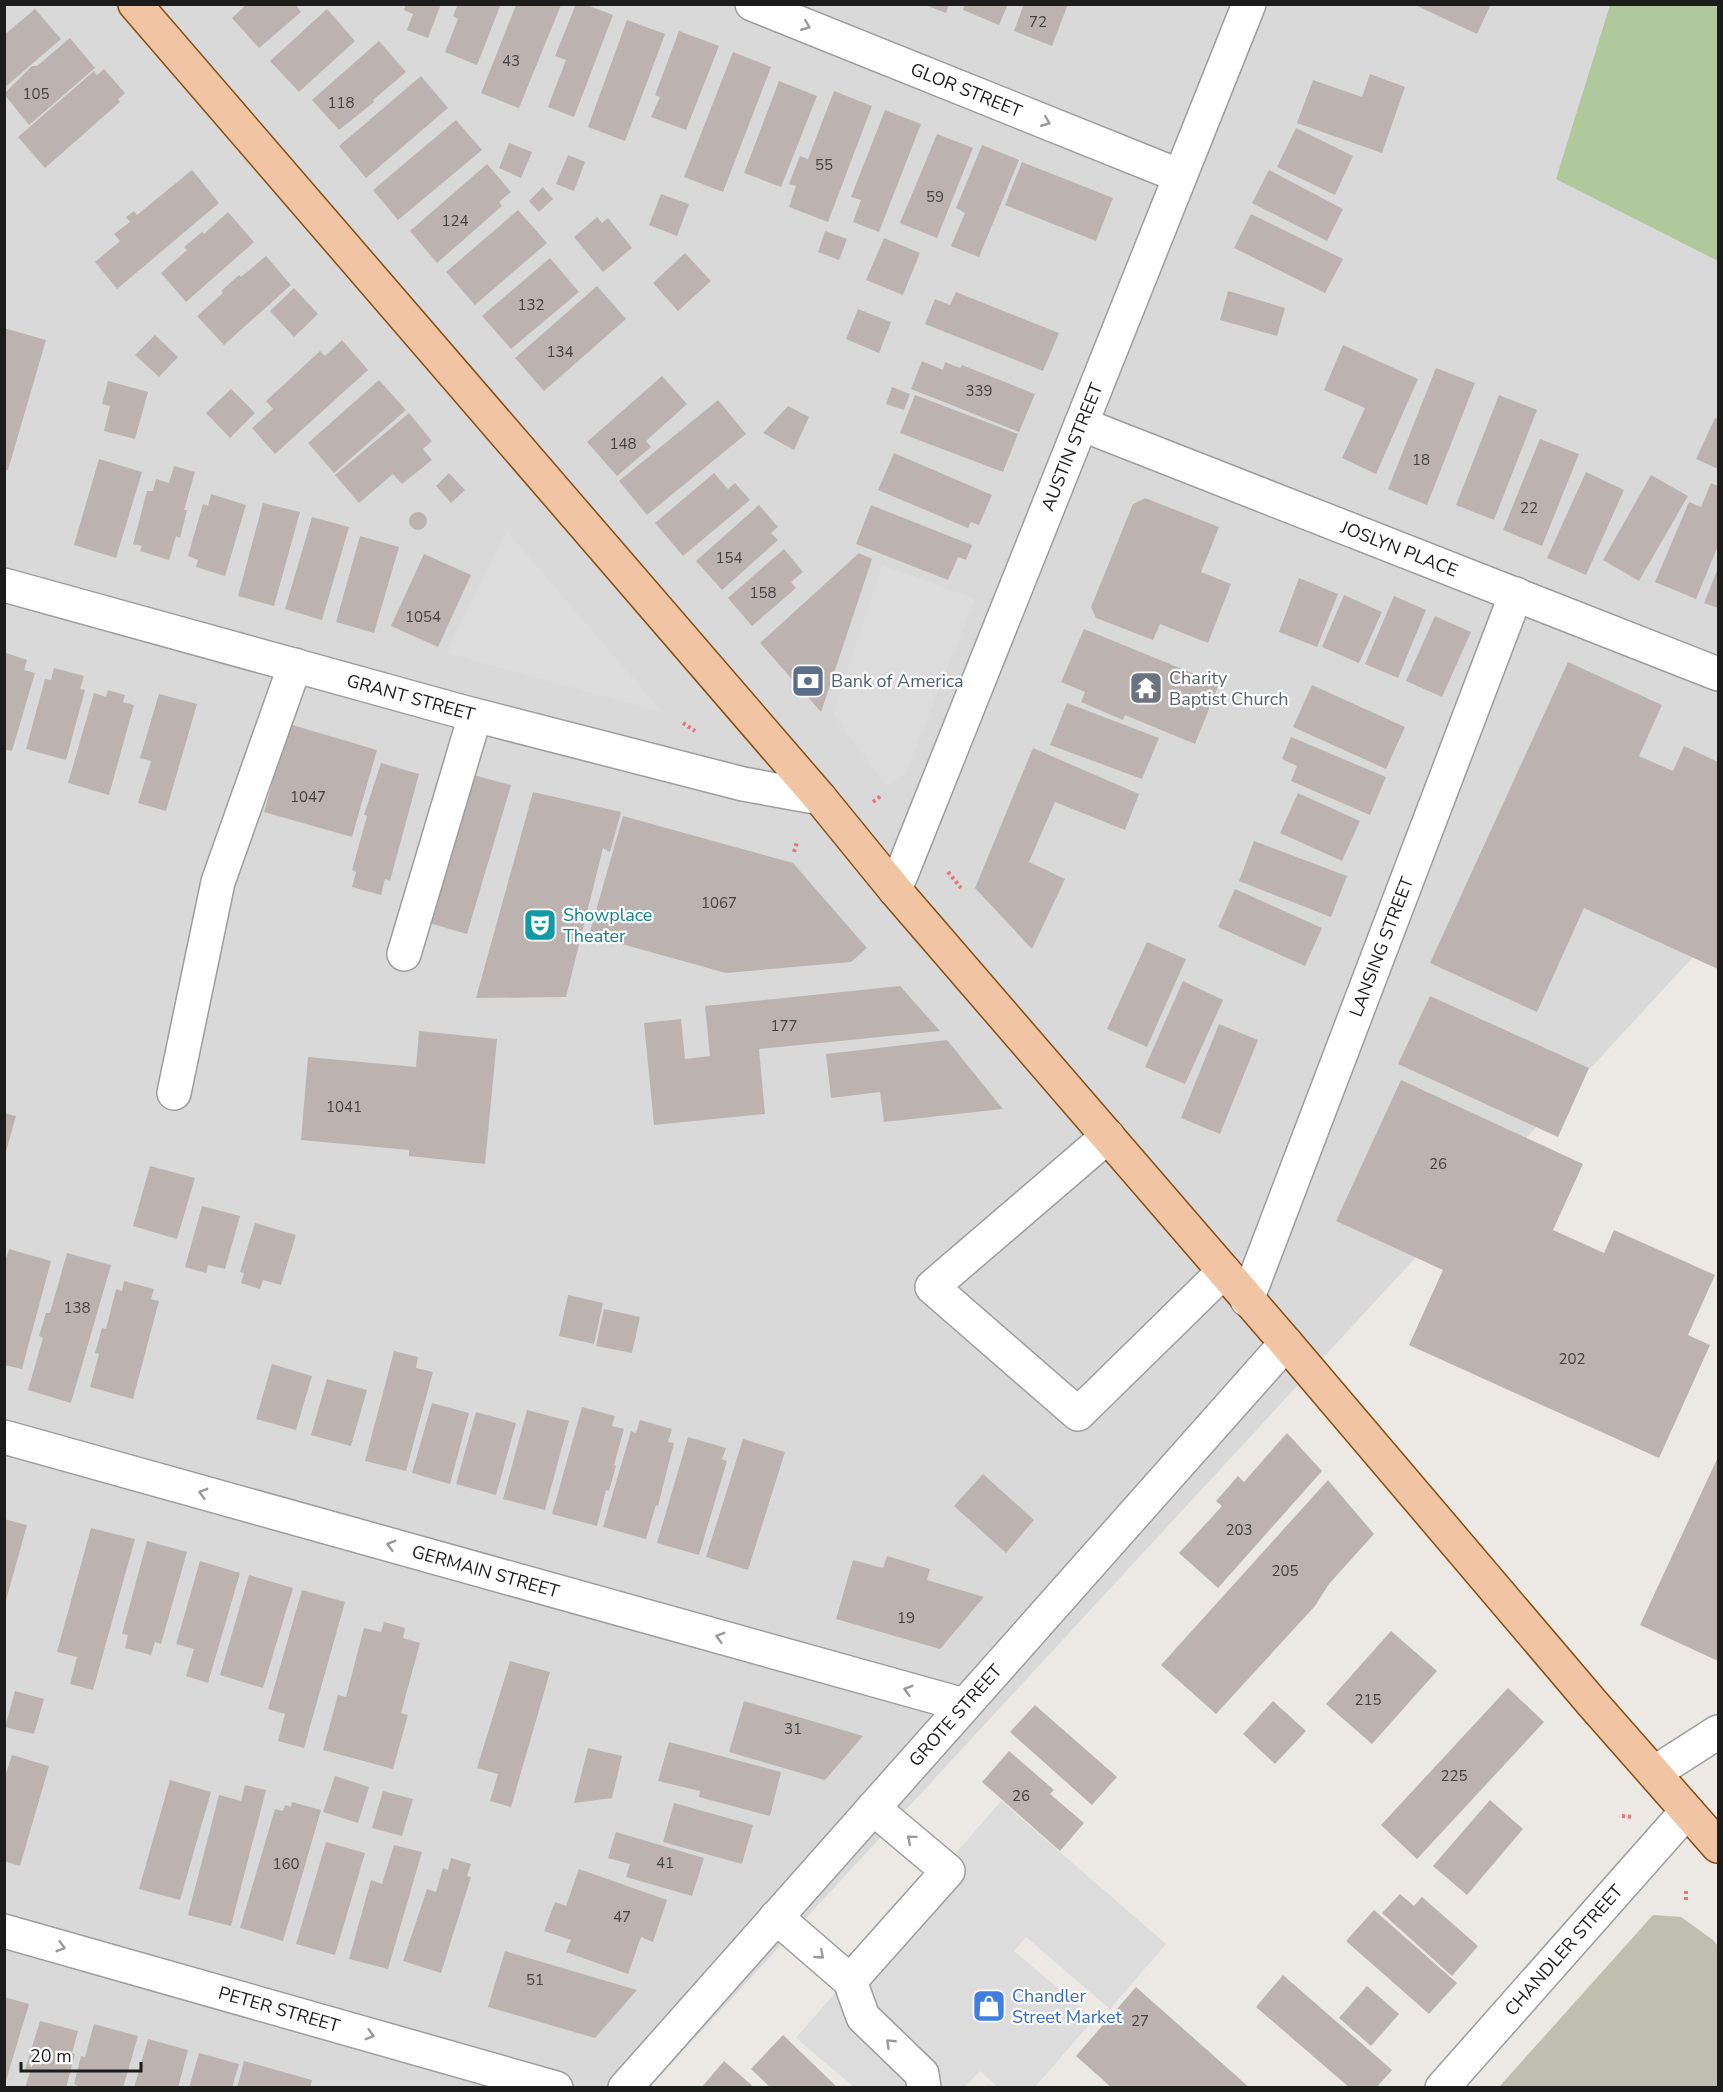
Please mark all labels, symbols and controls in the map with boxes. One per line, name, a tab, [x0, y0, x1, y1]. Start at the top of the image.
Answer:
house number: 72	[1029, 12, 1047, 32]
one-way arrow	[800, 19, 811, 31]
house number: 43	[502, 51, 520, 71]
street label: GLOR STREET	[907, 57, 1026, 123]
house number: 105	[22, 84, 50, 104]
house number: 118	[327, 93, 355, 113]
one-way arrow	[1040, 115, 1051, 127]
house number: 55	[815, 155, 833, 175]
house number: 59	[926, 187, 944, 207]
house number: 124	[441, 211, 469, 231]
house number: 132	[517, 295, 545, 315]
house number: 134	[546, 342, 574, 362]
street label: AUSTIN STREET	[1036, 379, 1108, 515]
house number: 339	[965, 381, 993, 401]
house number: 148	[609, 434, 637, 454]
house number: 18	[1412, 450, 1430, 470]
house number: 22	[1520, 498, 1538, 518]
street label: JOSLYN PLACE	[1336, 515, 1461, 583]
house number: 154	[715, 548, 743, 568]
house number: 158	[749, 583, 777, 603]
house number: 1054	[405, 607, 441, 627]
bank icon: Bank of America	[790, 663, 826, 699]
place label: Charity Baptist Church	[1169, 666, 1288, 711]
street label: GRANT STREET	[344, 668, 478, 727]
place label: Bank of America	[831, 669, 964, 693]
temple icon: Charity Baptist Church	[1128, 670, 1164, 706]
house number: 1047	[290, 787, 326, 807]
street label: LANSING STREET	[1344, 873, 1419, 1020]
house number: 1067	[701, 893, 737, 913]
place label: Showplace Theater	[563, 903, 652, 948]
theatre icon: Showplace Theater	[522, 907, 558, 943]
house number: 177	[770, 1016, 798, 1036]
house number: 1041	[326, 1097, 362, 1117]
house number: 26	[1429, 1154, 1447, 1174]
house number: 138	[63, 1298, 91, 1318]
house number: 202	[1558, 1349, 1586, 1369]
one-way arrow	[198, 1488, 209, 1500]
house number: 203	[1225, 1520, 1253, 1540]
street label: GERMAIN STREET	[409, 1539, 562, 1603]
one-way arrow	[386, 1540, 396, 1552]
house number: 205	[1271, 1561, 1299, 1581]
house number: 19	[897, 1608, 915, 1628]
one-way arrow	[715, 1632, 726, 1644]
street label: GROTE STREET	[904, 1659, 1008, 1772]
one-way arrow	[903, 1684, 913, 1697]
house number: 215	[1354, 1690, 1382, 1710]
house number: 31	[784, 1719, 802, 1739]
house number: 225	[1440, 1766, 1468, 1786]
house number: 26	[1012, 1786, 1030, 1806]
one-way arrow	[907, 1836, 918, 1847]
house number: 41	[656, 1853, 674, 1873]
house number: 160	[272, 1854, 300, 1874]
street label: CHANDLER STREET	[1499, 1879, 1629, 2021]
house number: 47	[613, 1907, 631, 1927]
one-way arrow	[55, 1940, 66, 1952]
one-way arrow	[813, 1948, 824, 1959]
house number: 51	[526, 1970, 544, 1990]
street label: PETER STREET	[216, 1981, 343, 2038]
place label: Chandler Street Market	[1012, 1984, 1122, 2029]
shop icon: Chandler Street Market	[971, 1988, 1007, 2024]
house number: 27	[1131, 2011, 1149, 2031]
one-way arrow	[364, 2027, 374, 2040]
scale bar	[21, 2035, 141, 2073]
one-way arrow	[886, 2039, 896, 2050]
text: 20 m	[30, 2044, 72, 2068]

